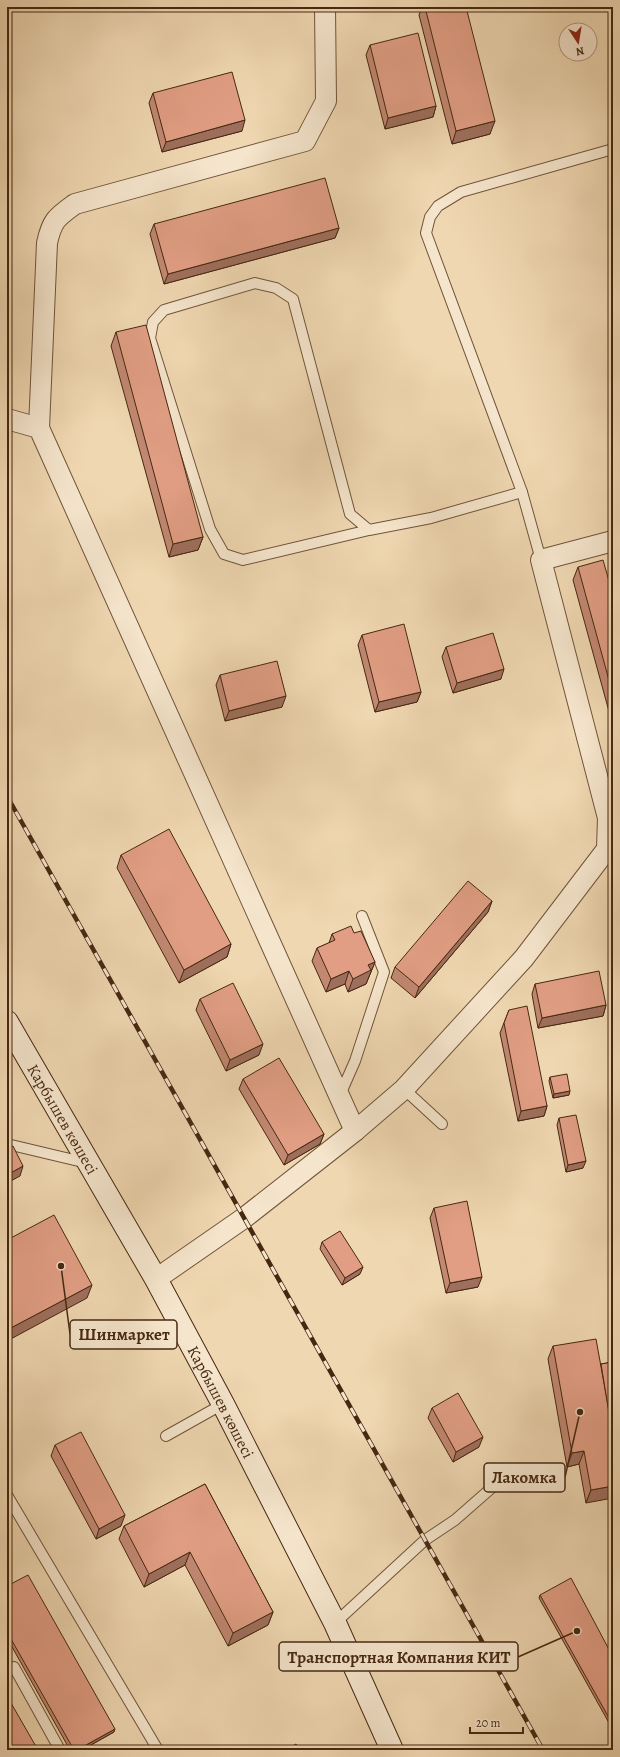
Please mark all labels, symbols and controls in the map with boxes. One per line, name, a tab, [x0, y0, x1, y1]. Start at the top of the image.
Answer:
north arrow	[558, 22, 598, 62]
text: N	[574, 43, 585, 59]
street label: Карбышев көшесі	[22, 1060, 103, 1179]
callout: Шинмаркет	[70, 1320, 177, 1349]
text: Шинмаркет	[78, 1323, 170, 1346]
street label: Карбышев көшесі	[182, 1342, 259, 1462]
callout: Лакомка	[484, 1463, 565, 1492]
text: Лакомка	[491, 1466, 557, 1489]
callout: Транспортная Компания КИТ	[279, 1642, 518, 1671]
text: Транспортная Компания КИТ	[288, 1646, 511, 1669]
scale bar	[470, 1709, 523, 1735]
text: 20 m	[476, 1715, 500, 1731]

